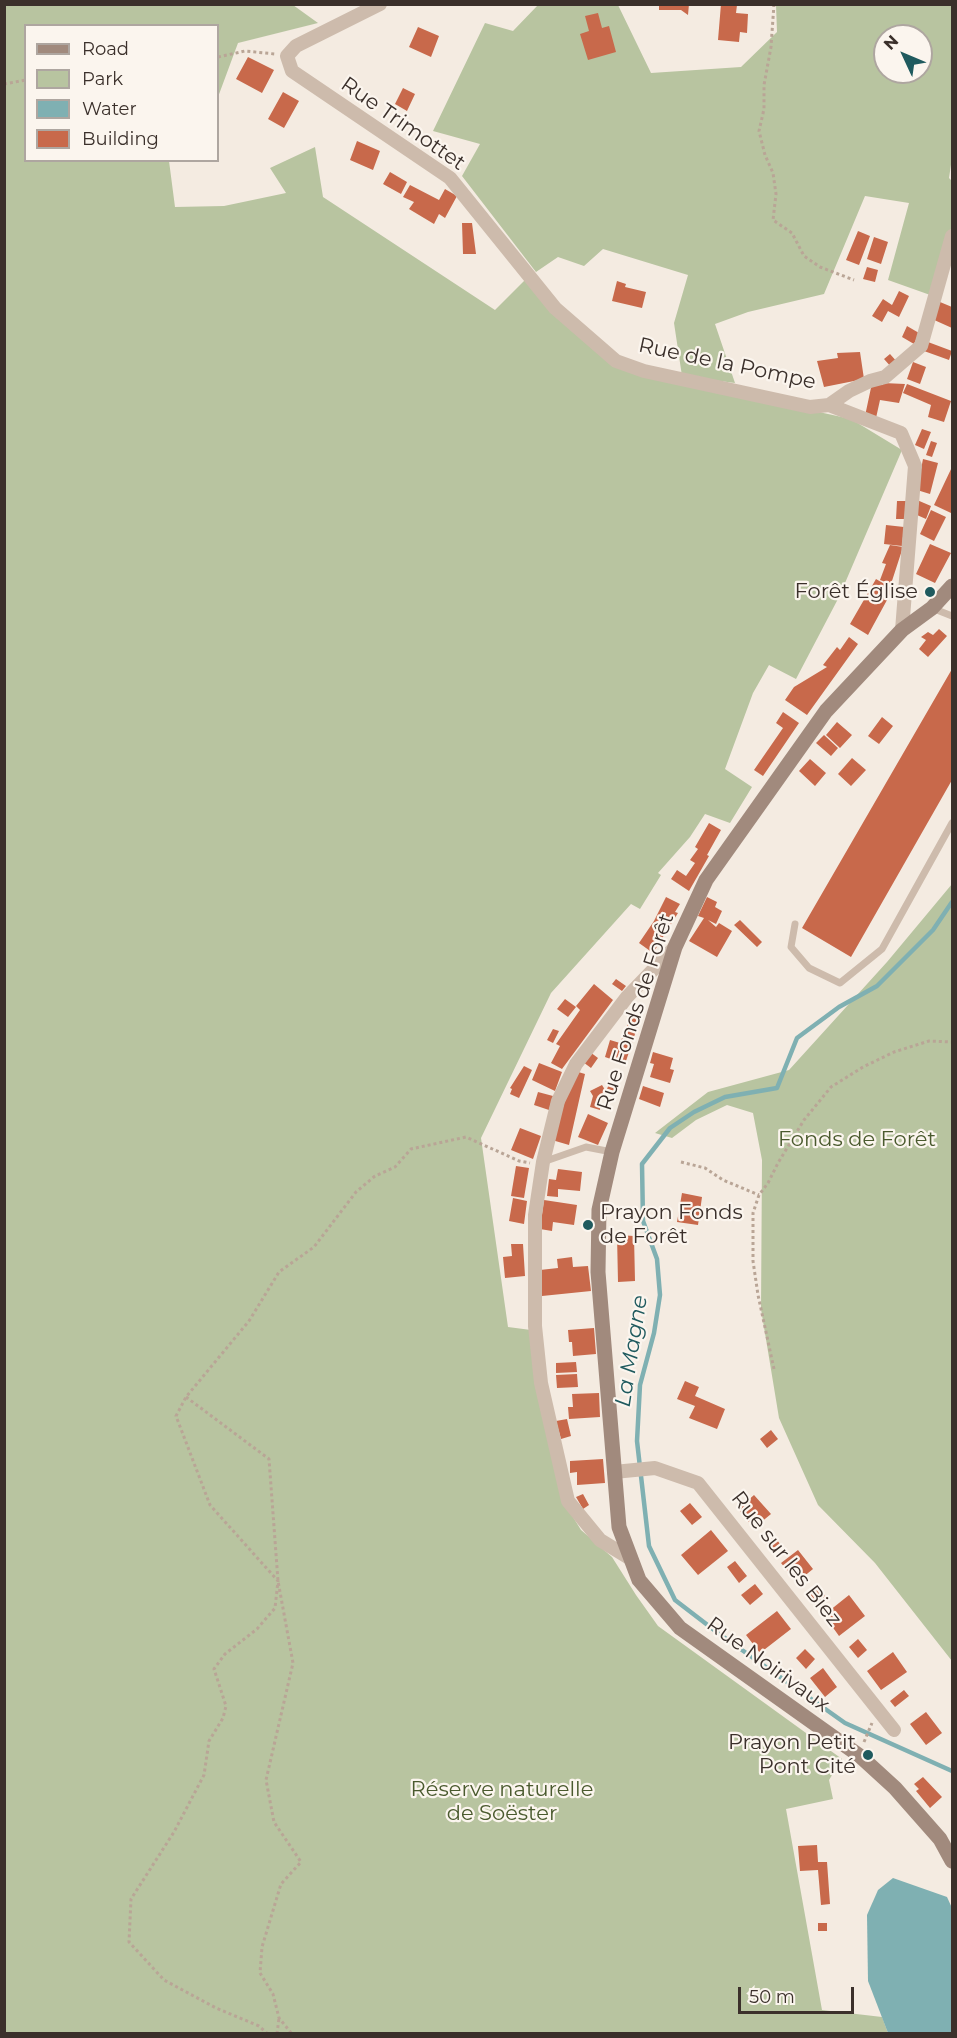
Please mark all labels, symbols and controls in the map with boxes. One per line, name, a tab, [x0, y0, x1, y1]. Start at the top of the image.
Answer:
legend	[24, 24, 219, 162]
north arrow	[873, 24, 933, 84]
text: N	[880, 31, 902, 54]
text: Road	[82, 38, 129, 60]
text: Park	[82, 68, 123, 90]
street label: Rue Trimottet	[336, 72, 470, 176]
text: Water	[82, 98, 137, 120]
text: Building	[82, 128, 159, 150]
street label: Rue de la Pompe	[636, 333, 818, 395]
place label: Forêt Église	[795, 579, 918, 605]
marker: Forêt Église	[923, 585, 937, 599]
street label: Rue Fonds de Forêt	[592, 910, 680, 1114]
park label: Fonds de Forêt	[778, 1127, 936, 1153]
place label: Prayon Fonds de Forêt	[600, 1200, 743, 1250]
marker: Prayon Fonds de Forêt	[581, 1218, 595, 1232]
water label: La Magne	[610, 1293, 654, 1409]
street label: Rue sur les Biez	[725, 1486, 847, 1632]
street label: Rue Noirivaux	[702, 1612, 834, 1718]
place label: Prayon Petit Pont Cité	[728, 1730, 856, 1780]
marker: Prayon Petit Pont Cité	[861, 1748, 875, 1762]
park label: Réserve naturelle de Soëster	[411, 1777, 593, 1827]
scale bar	[741, 1975, 856, 2013]
text: 50 m	[749, 1986, 795, 2008]

